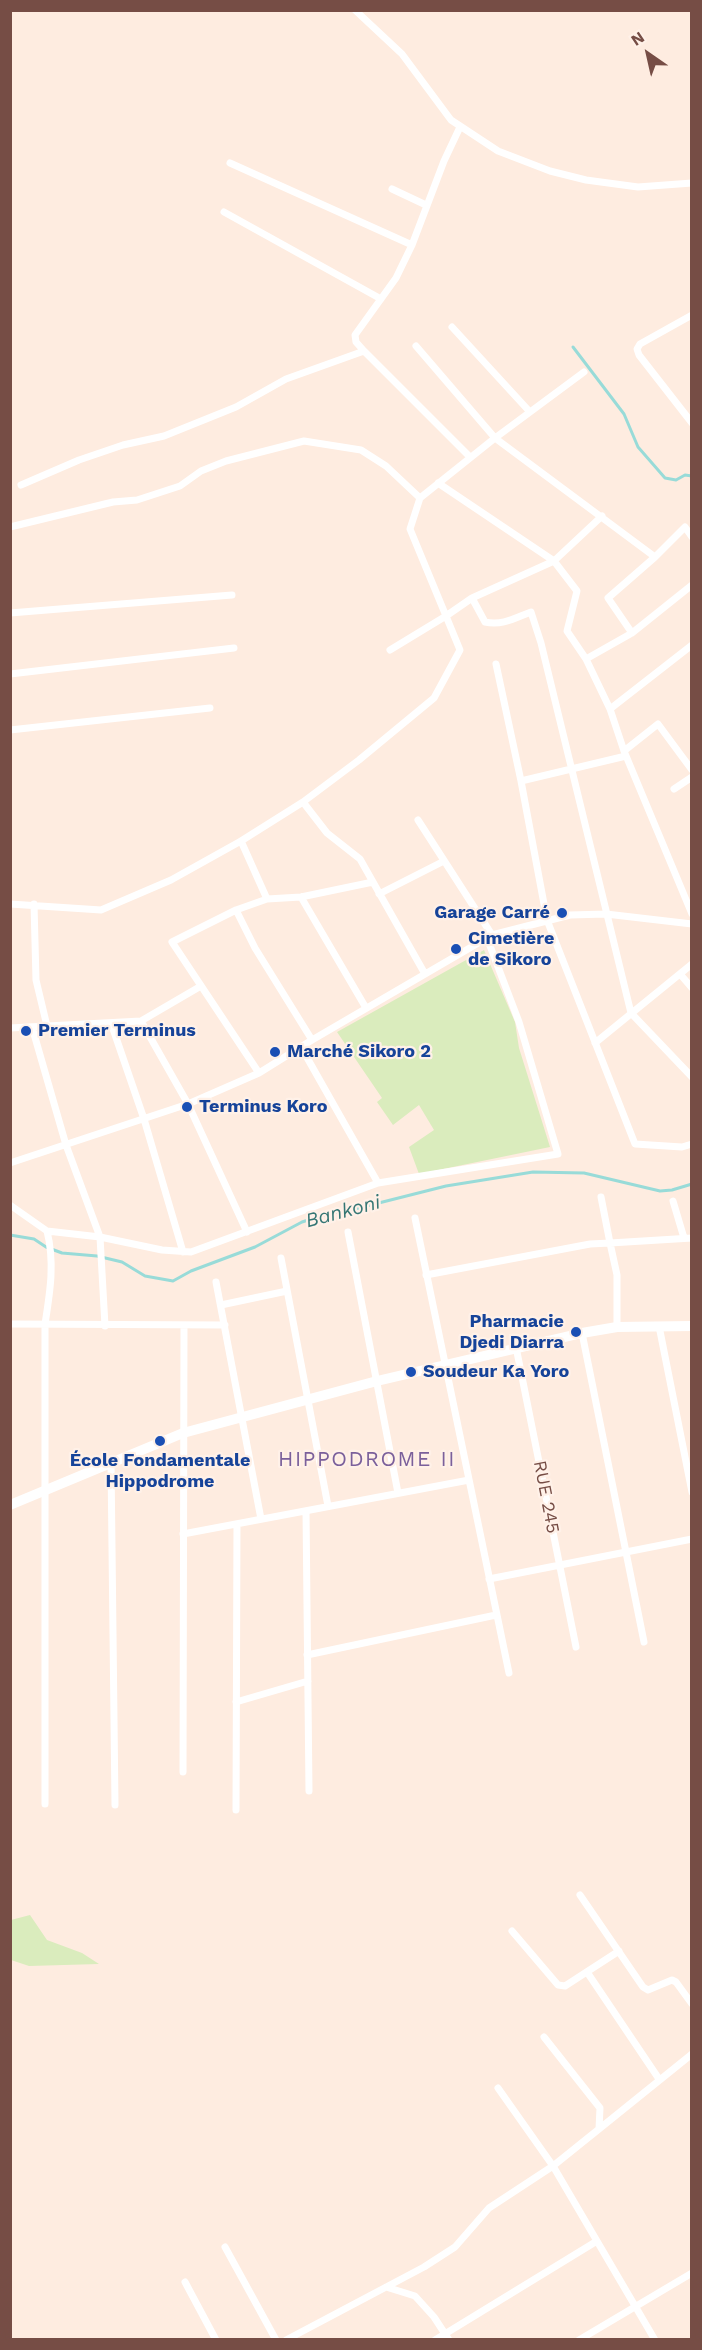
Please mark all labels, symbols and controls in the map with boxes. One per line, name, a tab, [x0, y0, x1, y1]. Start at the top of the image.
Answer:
north arrow	[618, 24, 678, 84]
text: N	[627, 27, 648, 50]
place label: Garage Carré	[434, 902, 550, 924]
marker: Garage Carré	[555, 906, 569, 920]
place label: Cimetière de Sikoro	[468, 928, 554, 970]
marker: Cimetière de Sikoro	[449, 942, 463, 956]
place label: Premier Terminus	[38, 1020, 196, 1042]
marker: Premier Terminus	[19, 1024, 33, 1038]
place label: Marché Sikoro 2	[287, 1041, 431, 1063]
marker: Marché Sikoro 2	[268, 1045, 282, 1059]
place label: Terminus Koro	[199, 1096, 327, 1118]
marker: Terminus Koro	[180, 1100, 194, 1114]
water label: Bankoni	[303, 1190, 383, 1234]
place label: Pharmacie Djedi Diarra	[459, 1311, 564, 1354]
marker: Pharmacie Djedi Diarra	[569, 1325, 583, 1339]
place label: Soudeur Ka Yoro	[423, 1361, 569, 1383]
marker: Soudeur Ka Yoro	[404, 1365, 418, 1379]
marker: École Fondamentale Hippodrome	[153, 1434, 167, 1448]
district label: HIPPODROME II	[278, 1447, 456, 1473]
place label: École Fondamentale Hippodrome	[70, 1450, 250, 1492]
street label: RUE 245	[528, 1459, 564, 1535]

